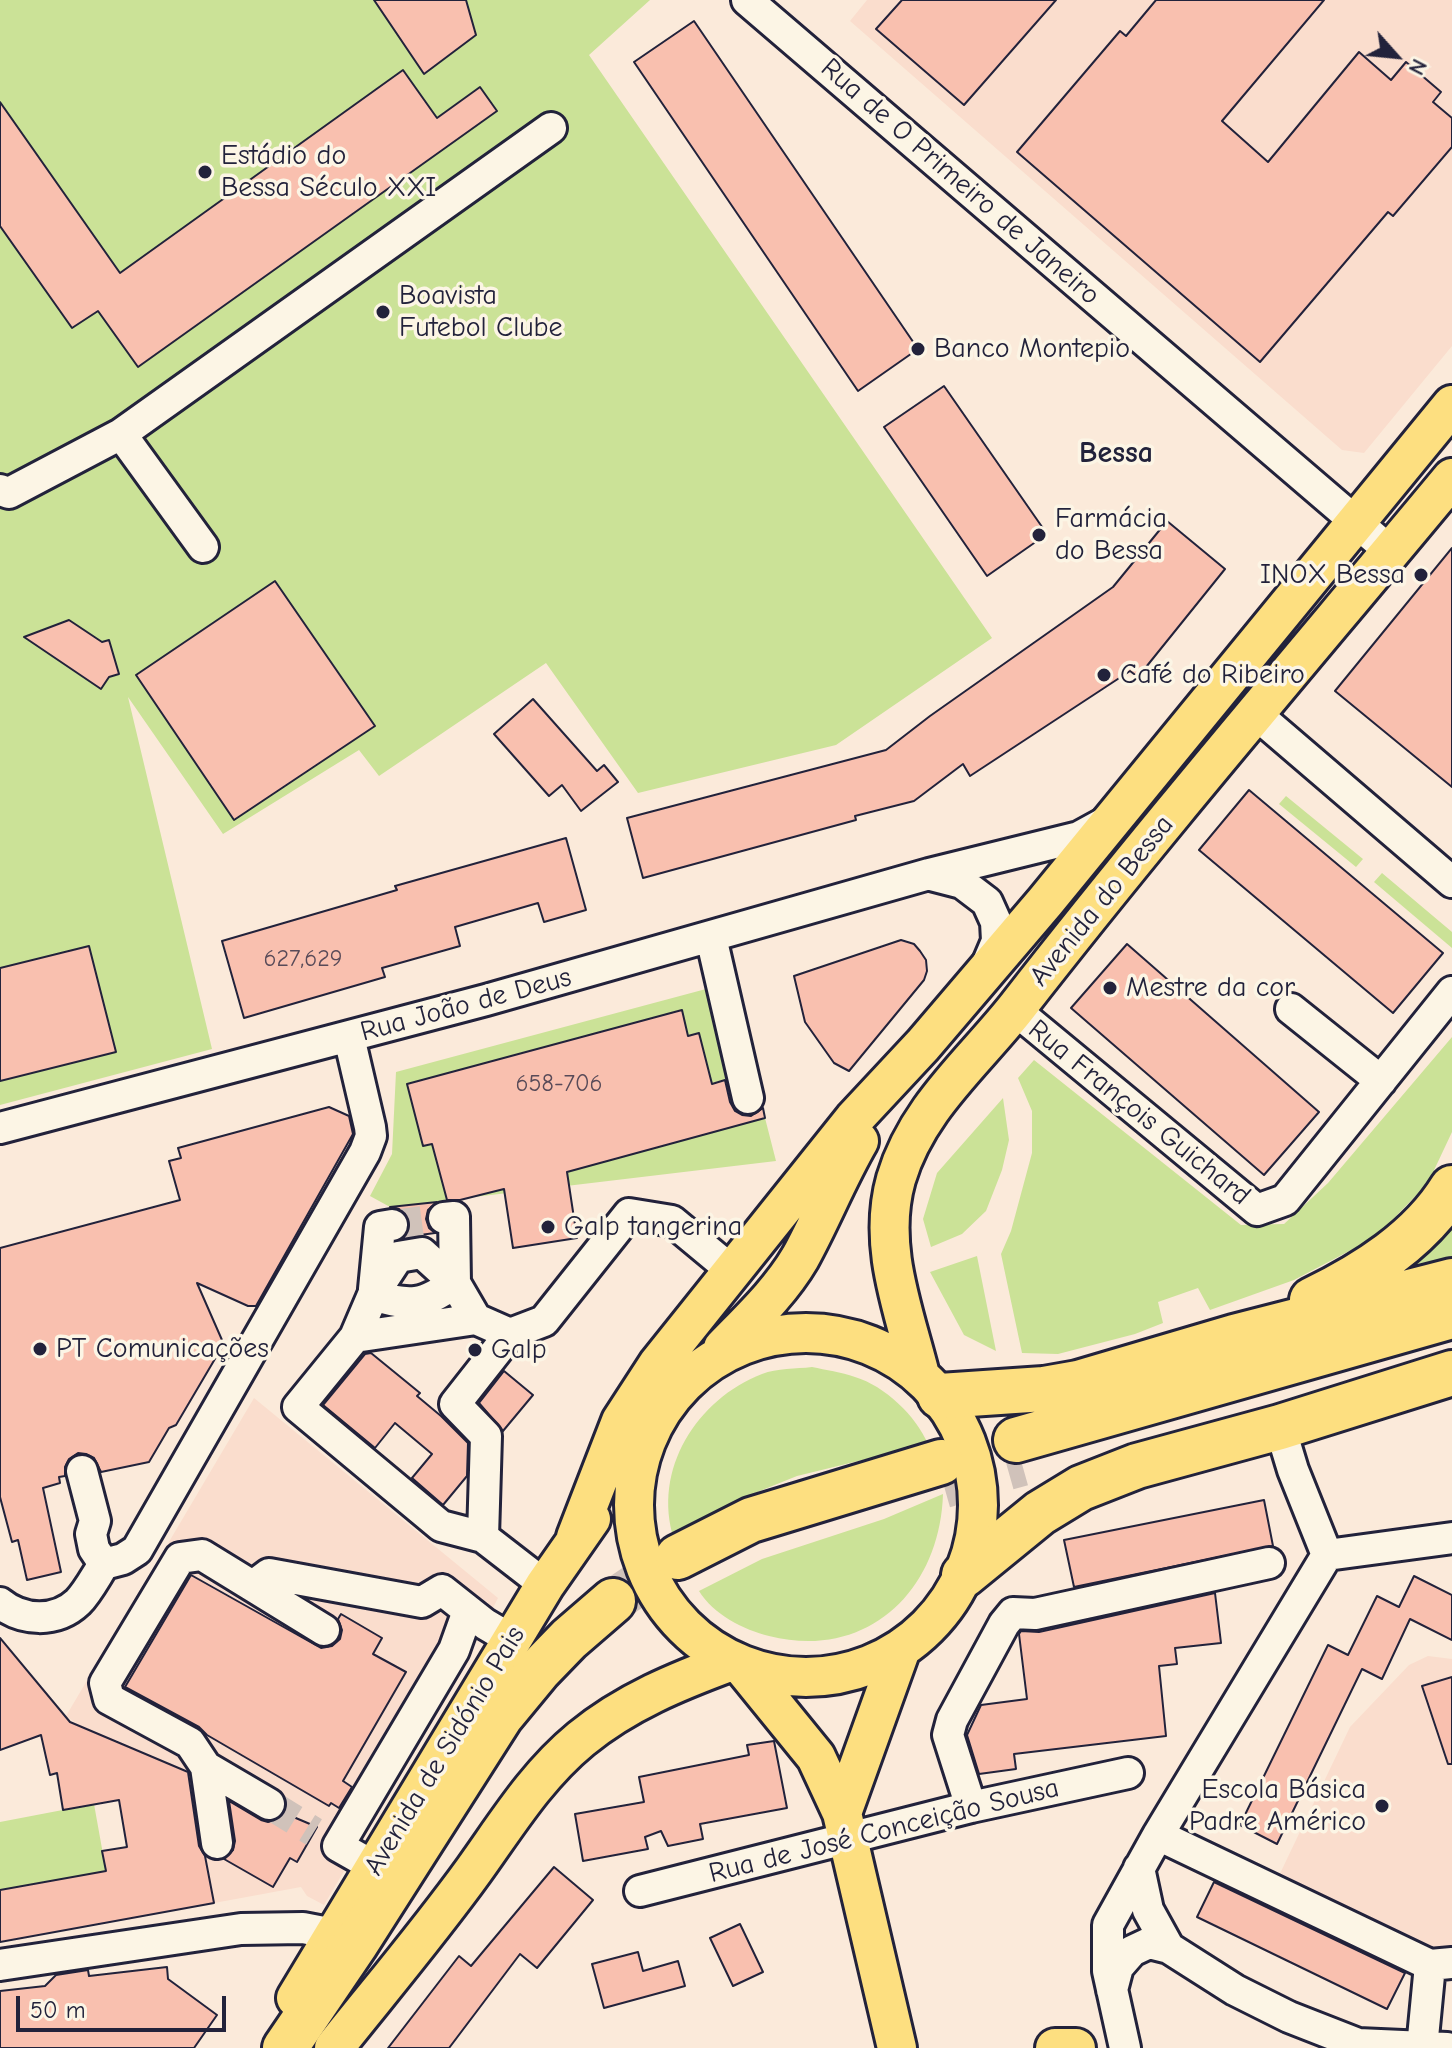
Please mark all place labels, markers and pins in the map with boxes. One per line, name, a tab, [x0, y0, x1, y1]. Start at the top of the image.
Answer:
place label: Estádio do Bessa Século XXI	[221, 139, 436, 205]
marker: Estádio do Bessa Século XXI	[196, 163, 214, 181]
place label: Boavista Futebol Clube	[399, 279, 563, 345]
marker: Boavista Futebol Clube	[374, 303, 392, 321]
place label: Banco Montepio	[934, 332, 1130, 366]
marker: Banco Montepio	[909, 340, 927, 358]
place label: Farmácia do Bessa	[1055, 502, 1167, 568]
marker: Farmácia do Bessa	[1030, 526, 1048, 544]
place label: INOX Bessa	[1260, 558, 1405, 592]
marker: INOX Bessa	[1412, 566, 1430, 584]
place label: Café do Ribeiro	[1120, 658, 1305, 692]
marker: Café do Ribeiro	[1095, 666, 1113, 684]
place label: Mestre da cor	[1126, 971, 1295, 1005]
marker: Mestre da cor	[1101, 979, 1119, 997]
place label: Galp tangerina	[564, 1210, 742, 1244]
marker: Galp tangerina	[539, 1218, 557, 1236]
place label: PT Comunicações	[56, 1332, 269, 1366]
place label: Galp	[491, 1333, 546, 1367]
marker: PT Comunicações	[31, 1340, 49, 1358]
marker: Galp	[466, 1341, 484, 1359]
place label: Escola Básica Padre Américo	[1189, 1773, 1366, 1839]
marker: Escola Básica Padre Américo	[1373, 1797, 1391, 1815]

